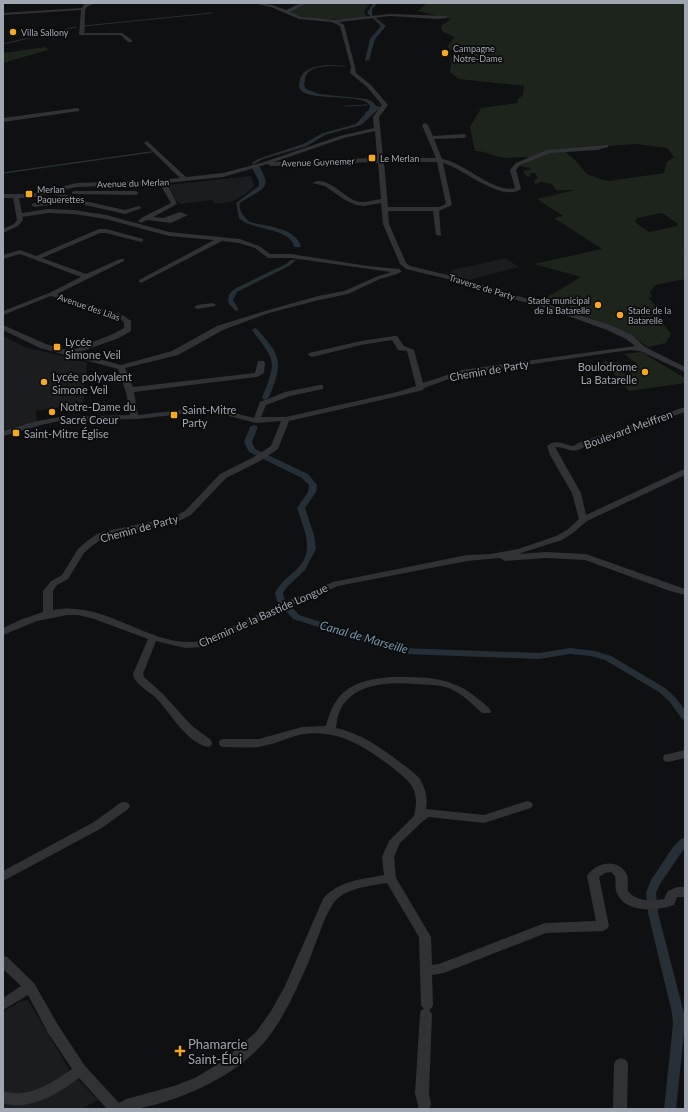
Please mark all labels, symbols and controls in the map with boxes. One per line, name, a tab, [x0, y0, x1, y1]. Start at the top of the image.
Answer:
marker: Villa Sallony	[8, 27, 18, 37]
place label: Villa Sallony	[21, 27, 69, 38]
place label: Campagne Notre-Dame	[453, 43, 503, 64]
marker: Campagne Notre-Dame	[440, 48, 450, 58]
marker: Le Merlan	[367, 153, 377, 163]
place label: Le Merlan	[380, 153, 419, 164]
street label: Avenue Guynemer	[281, 155, 356, 169]
street label: Avenue du Merlan	[97, 176, 169, 190]
place label: Merlan Paquerettes	[37, 184, 84, 205]
marker: Merlan Paquerettes	[24, 189, 34, 199]
street label: Traverse de Party	[448, 272, 517, 302]
street label: Avenue des Lilas	[56, 291, 122, 323]
place label: Stade municipal de la Batarelle	[528, 295, 590, 316]
marker: Stade municipal de la Batarelle	[593, 300, 603, 310]
place label: Stade de la Batarelle	[628, 305, 671, 326]
marker: Stade de la Batarelle	[615, 310, 625, 320]
place label: Lycée Simone Veil	[65, 335, 121, 361]
marker: Lycée Simone Veil	[52, 342, 62, 352]
street label: Chemin de Party	[448, 357, 530, 383]
place label: Boulodrome La Batarelle	[578, 360, 637, 386]
marker: Boulodrome La Batarelle	[640, 367, 650, 377]
place label: Lycée polyvalent Simone Veil	[52, 370, 132, 396]
marker: Lycée polyvalent Simone Veil	[39, 377, 49, 387]
place label: Notre-Dame du Sacré Coeur	[60, 400, 136, 426]
place label: Saint-Mitre Party	[182, 403, 237, 429]
marker: Notre-Dame du Sacré Coeur	[47, 407, 57, 417]
street label: Boulevard Meiffren	[582, 407, 674, 451]
marker: Saint-Mitre Party	[169, 410, 179, 420]
place label: Saint-Mitre Église	[24, 427, 109, 440]
marker: Saint-Mitre Église	[11, 428, 21, 438]
street label: Chemin de Party	[99, 511, 180, 545]
street label: Chemin de la Bastide Longue	[197, 581, 330, 649]
water label: Canal de Marseille	[318, 617, 410, 657]
place label: Phamarcie Saint-Éloi	[188, 1036, 247, 1067]
marker: Phamarcie Saint-Éloi	[175, 1046, 185, 1056]

